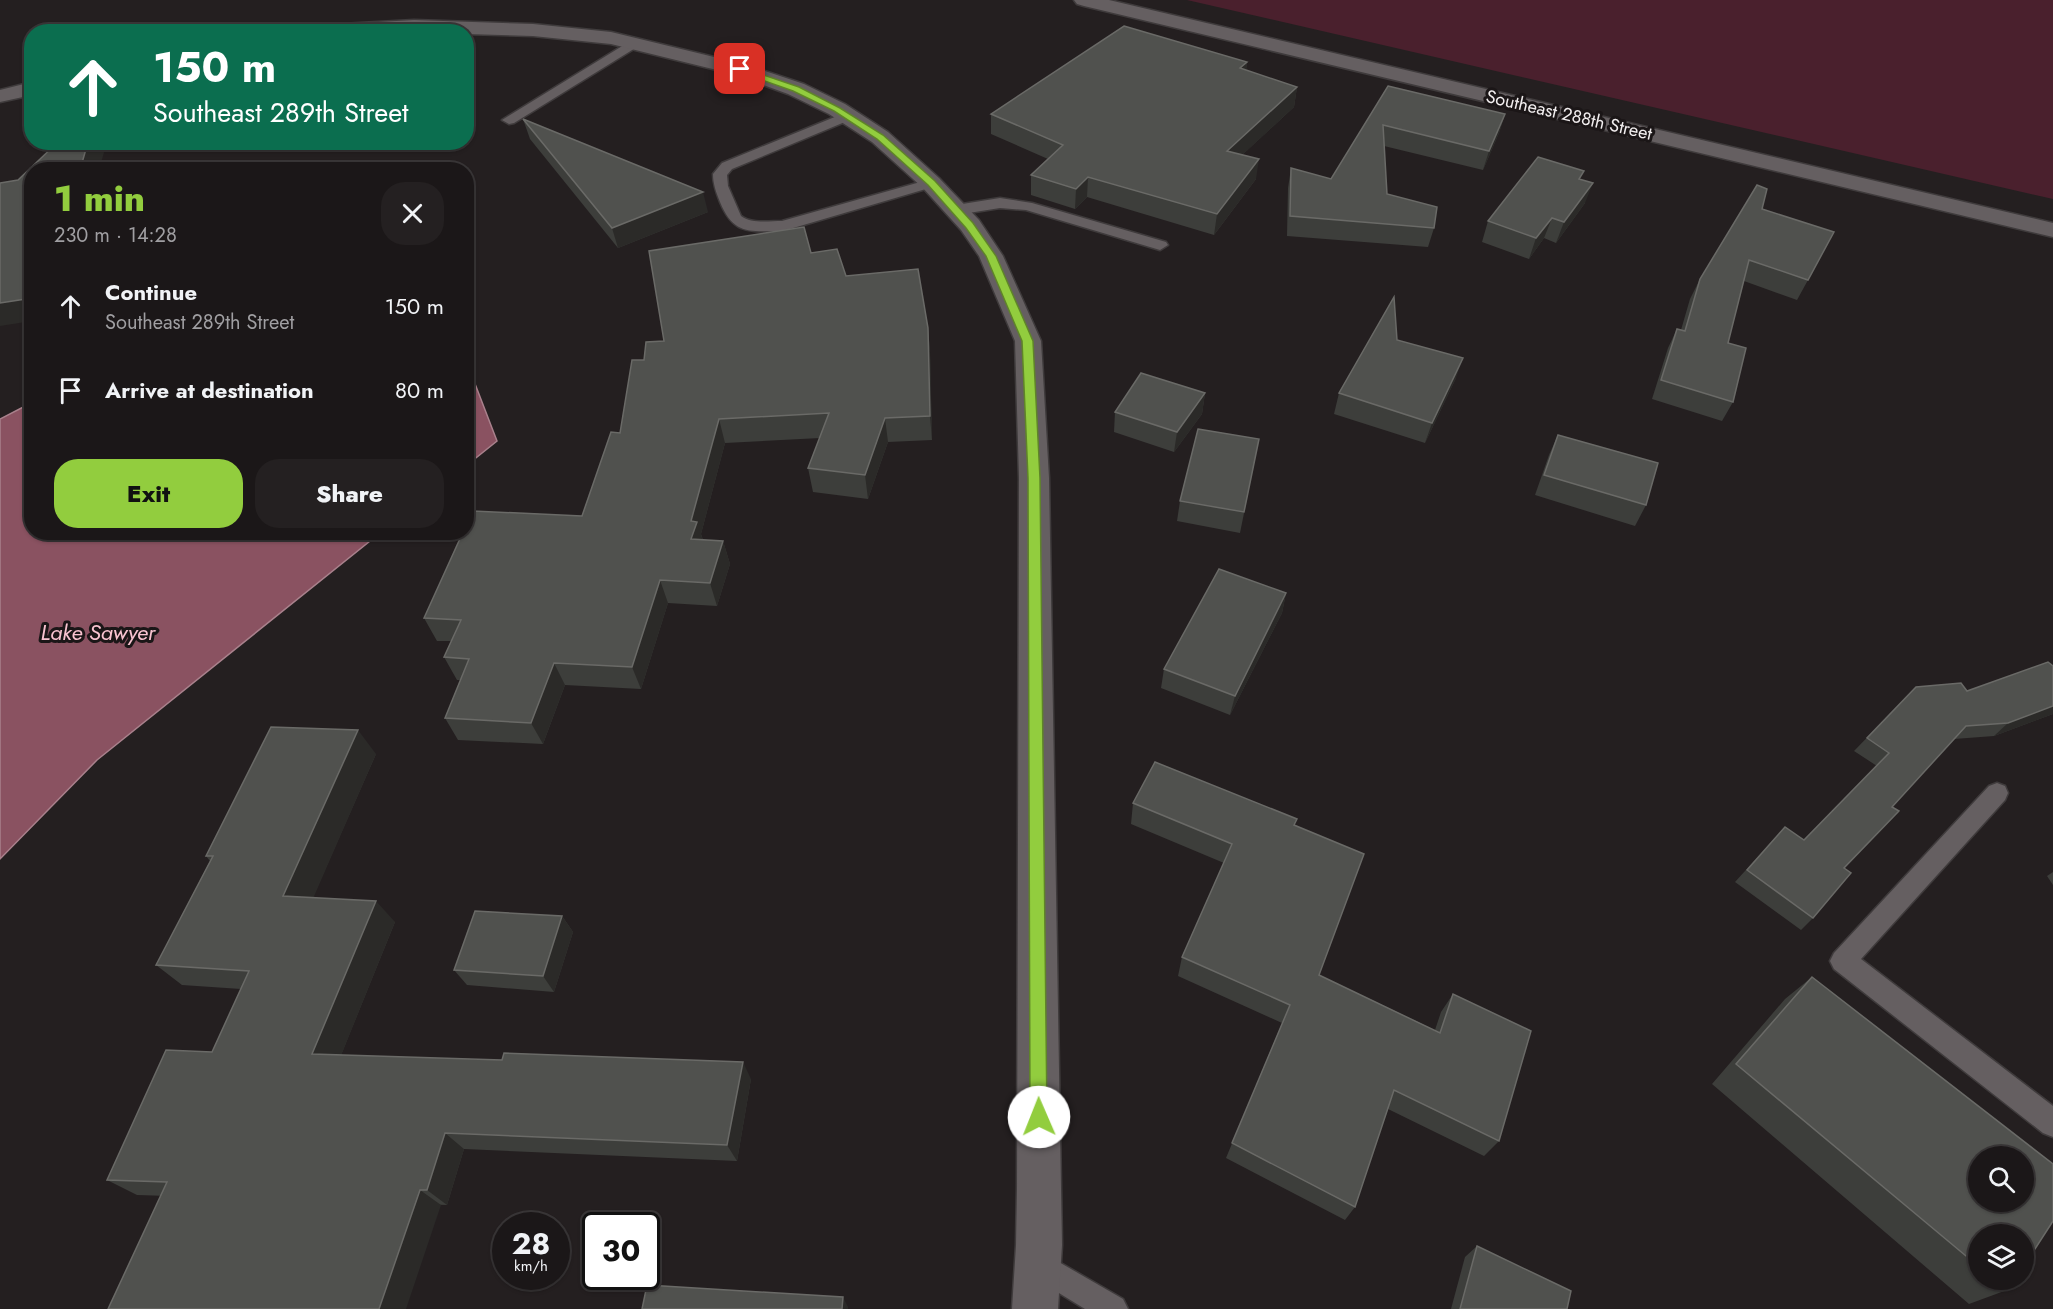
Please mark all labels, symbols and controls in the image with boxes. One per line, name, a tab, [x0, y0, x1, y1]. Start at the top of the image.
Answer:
text: 150 m	[153, 37, 276, 98]
pin	[714, 43, 765, 94]
icon: ahead	[54, 48, 132, 126]
icon: arrive	[723, 52, 756, 85]
street label: Southeast 288th Street	[1483, 83, 1655, 147]
text: Southeast 289th Street	[153, 93, 409, 132]
text: 1 min	[54, 172, 145, 224]
button: close	[381, 182, 444, 245]
text: 230 m · 14:28	[54, 221, 177, 250]
text: Continue	[105, 276, 197, 308]
icon: ahead	[54, 290, 87, 323]
text: 150 m	[385, 290, 444, 322]
text: Southeast 289th Street	[105, 308, 294, 337]
icon: arrive	[54, 374, 87, 407]
text: Arrive at destination	[105, 374, 314, 406]
text: 80 m	[395, 374, 444, 406]
button: Exit	[54, 459, 243, 528]
button: Share	[255, 459, 444, 528]
water label: Lake Sawyer	[41, 616, 157, 648]
position arrow	[1007, 1085, 1071, 1149]
map controls	[1968, 1146, 2034, 1290]
button: search	[1968, 1146, 2034, 1212]
speed limit sign: 30	[582, 1212, 660, 1290]
text: 28	[512, 1222, 550, 1265]
button: layers	[1968, 1224, 2034, 1290]
text: km/h	[514, 1255, 548, 1277]

